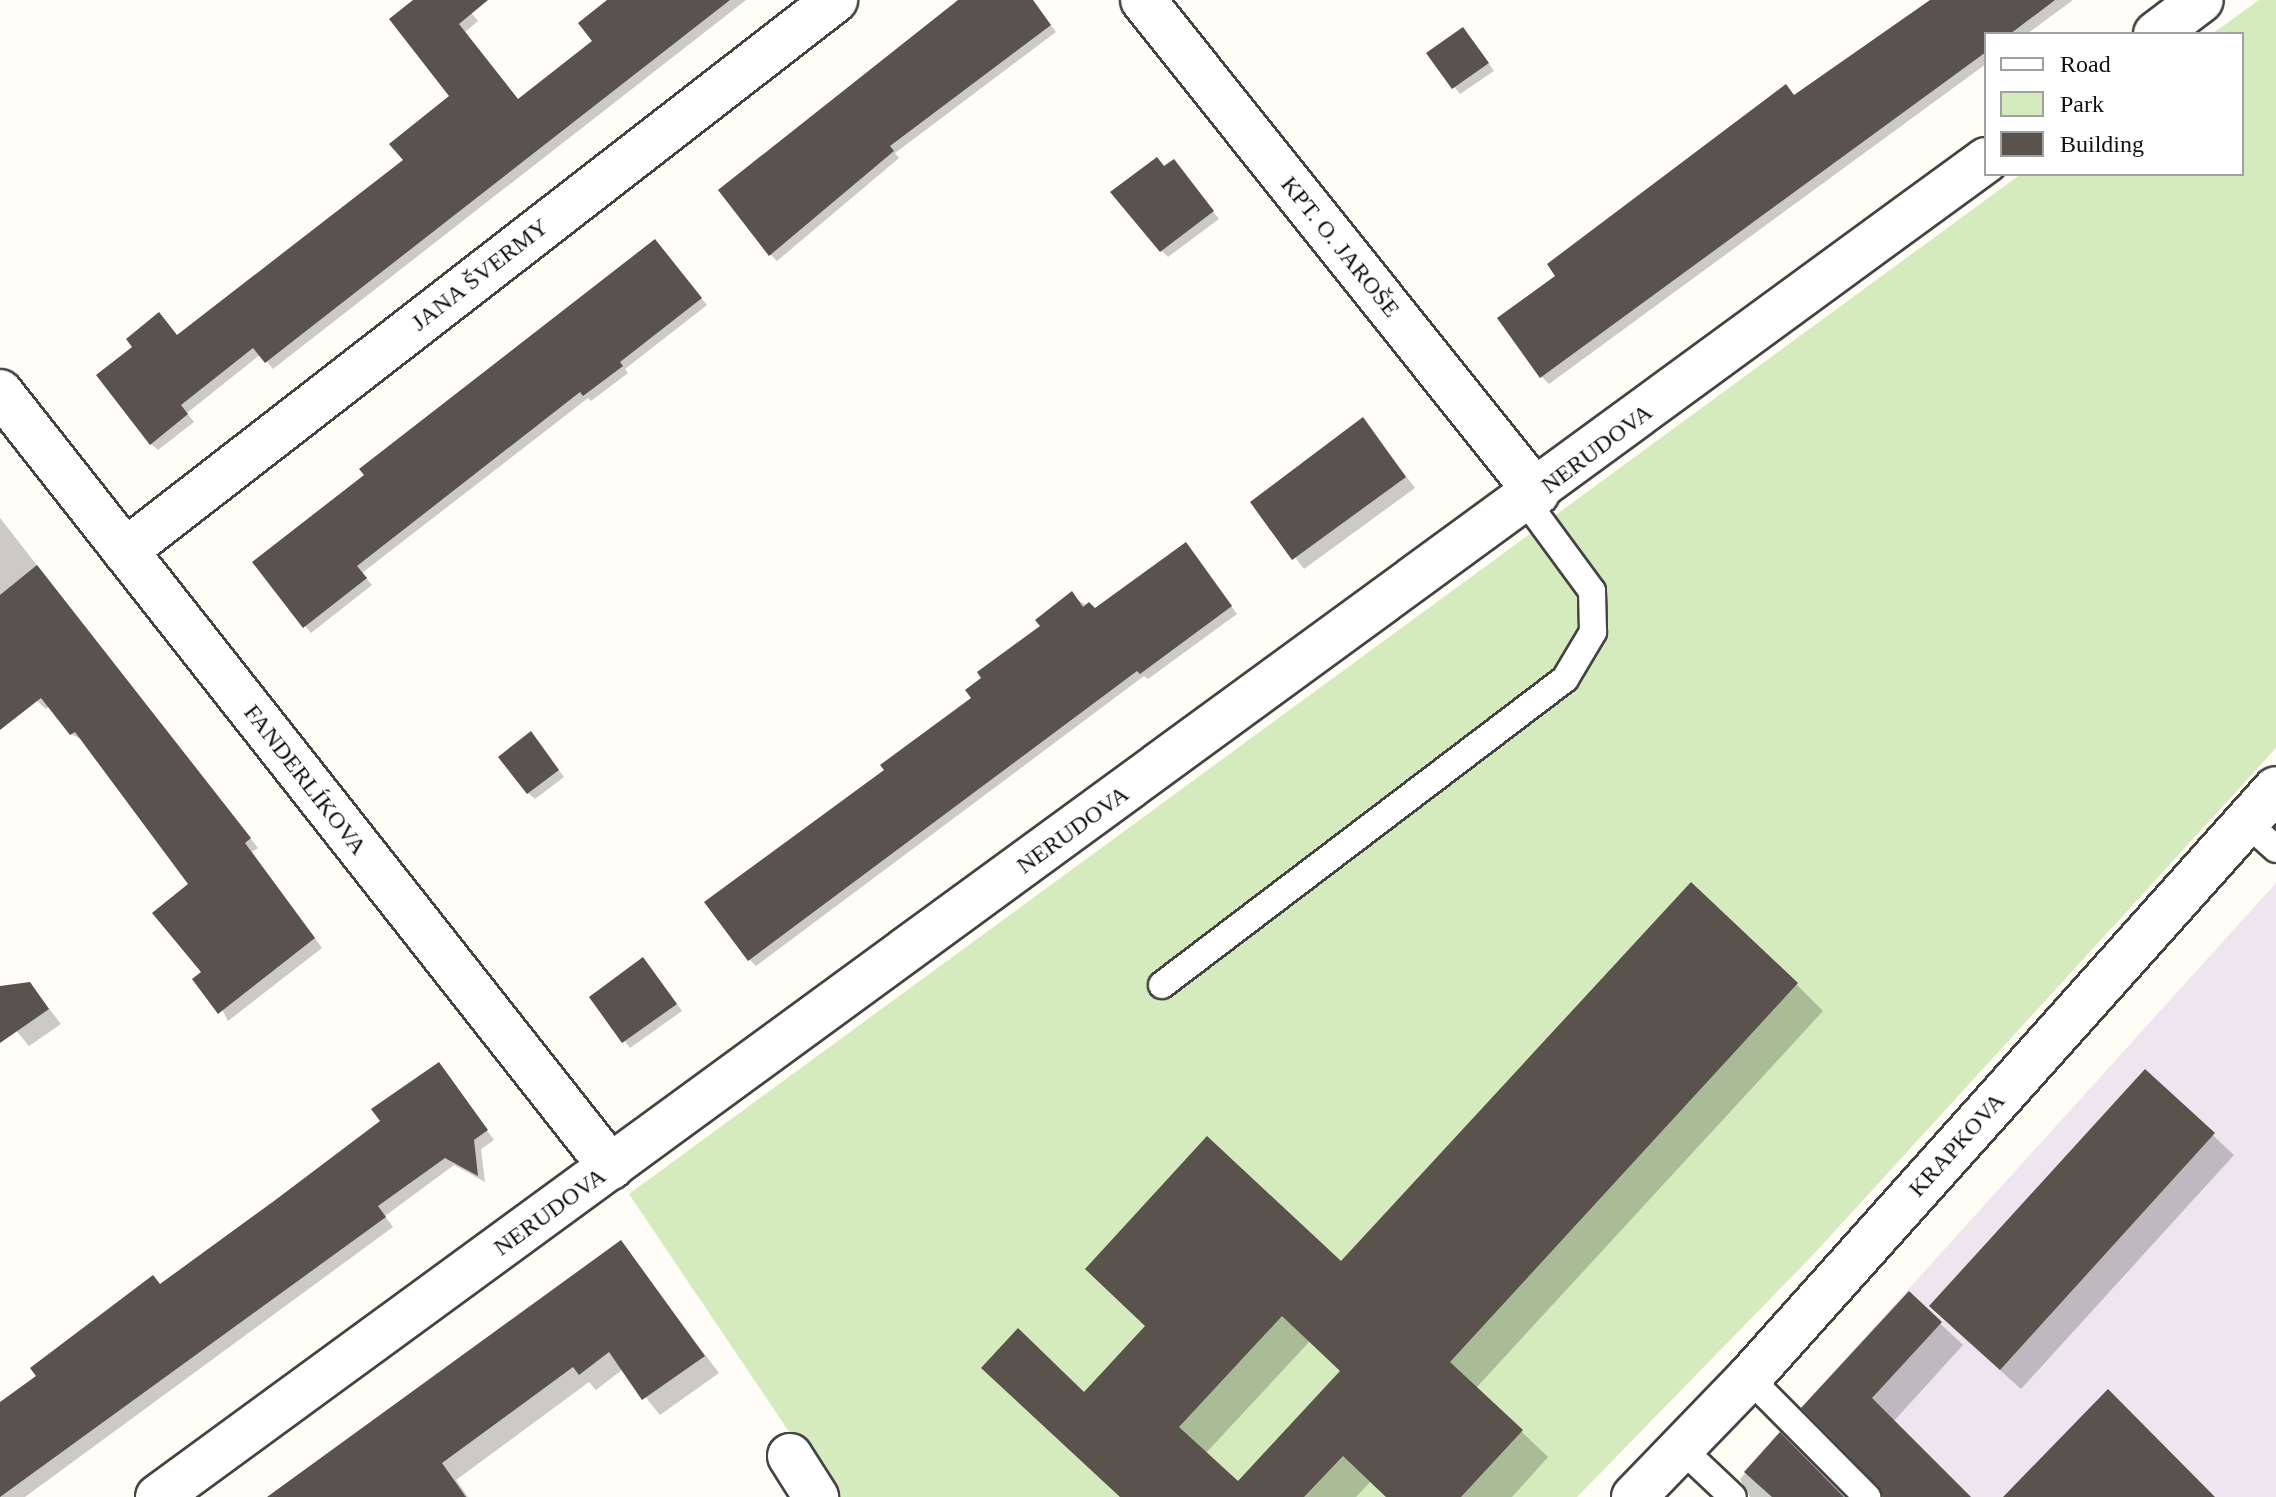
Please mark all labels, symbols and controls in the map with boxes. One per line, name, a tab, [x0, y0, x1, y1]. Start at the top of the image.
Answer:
legend	[1984, 32, 2244, 176]
text: Road	[2060, 51, 2111, 77]
text: Park	[2060, 91, 2104, 117]
text: Building	[2060, 131, 2144, 157]
street label: KPT. O. JAROŠE	[1274, 171, 1406, 323]
street label: JANA ŠVERMY	[405, 212, 555, 338]
street label: NERUDOVA	[1536, 398, 1658, 500]
street label: FANDERLÍKOVA	[237, 699, 373, 861]
street label: NERUDOVA	[1011, 780, 1135, 880]
street label: KRAPKOVA	[1903, 1087, 2011, 1203]
street label: NERUDOVA	[488, 1162, 612, 1262]

